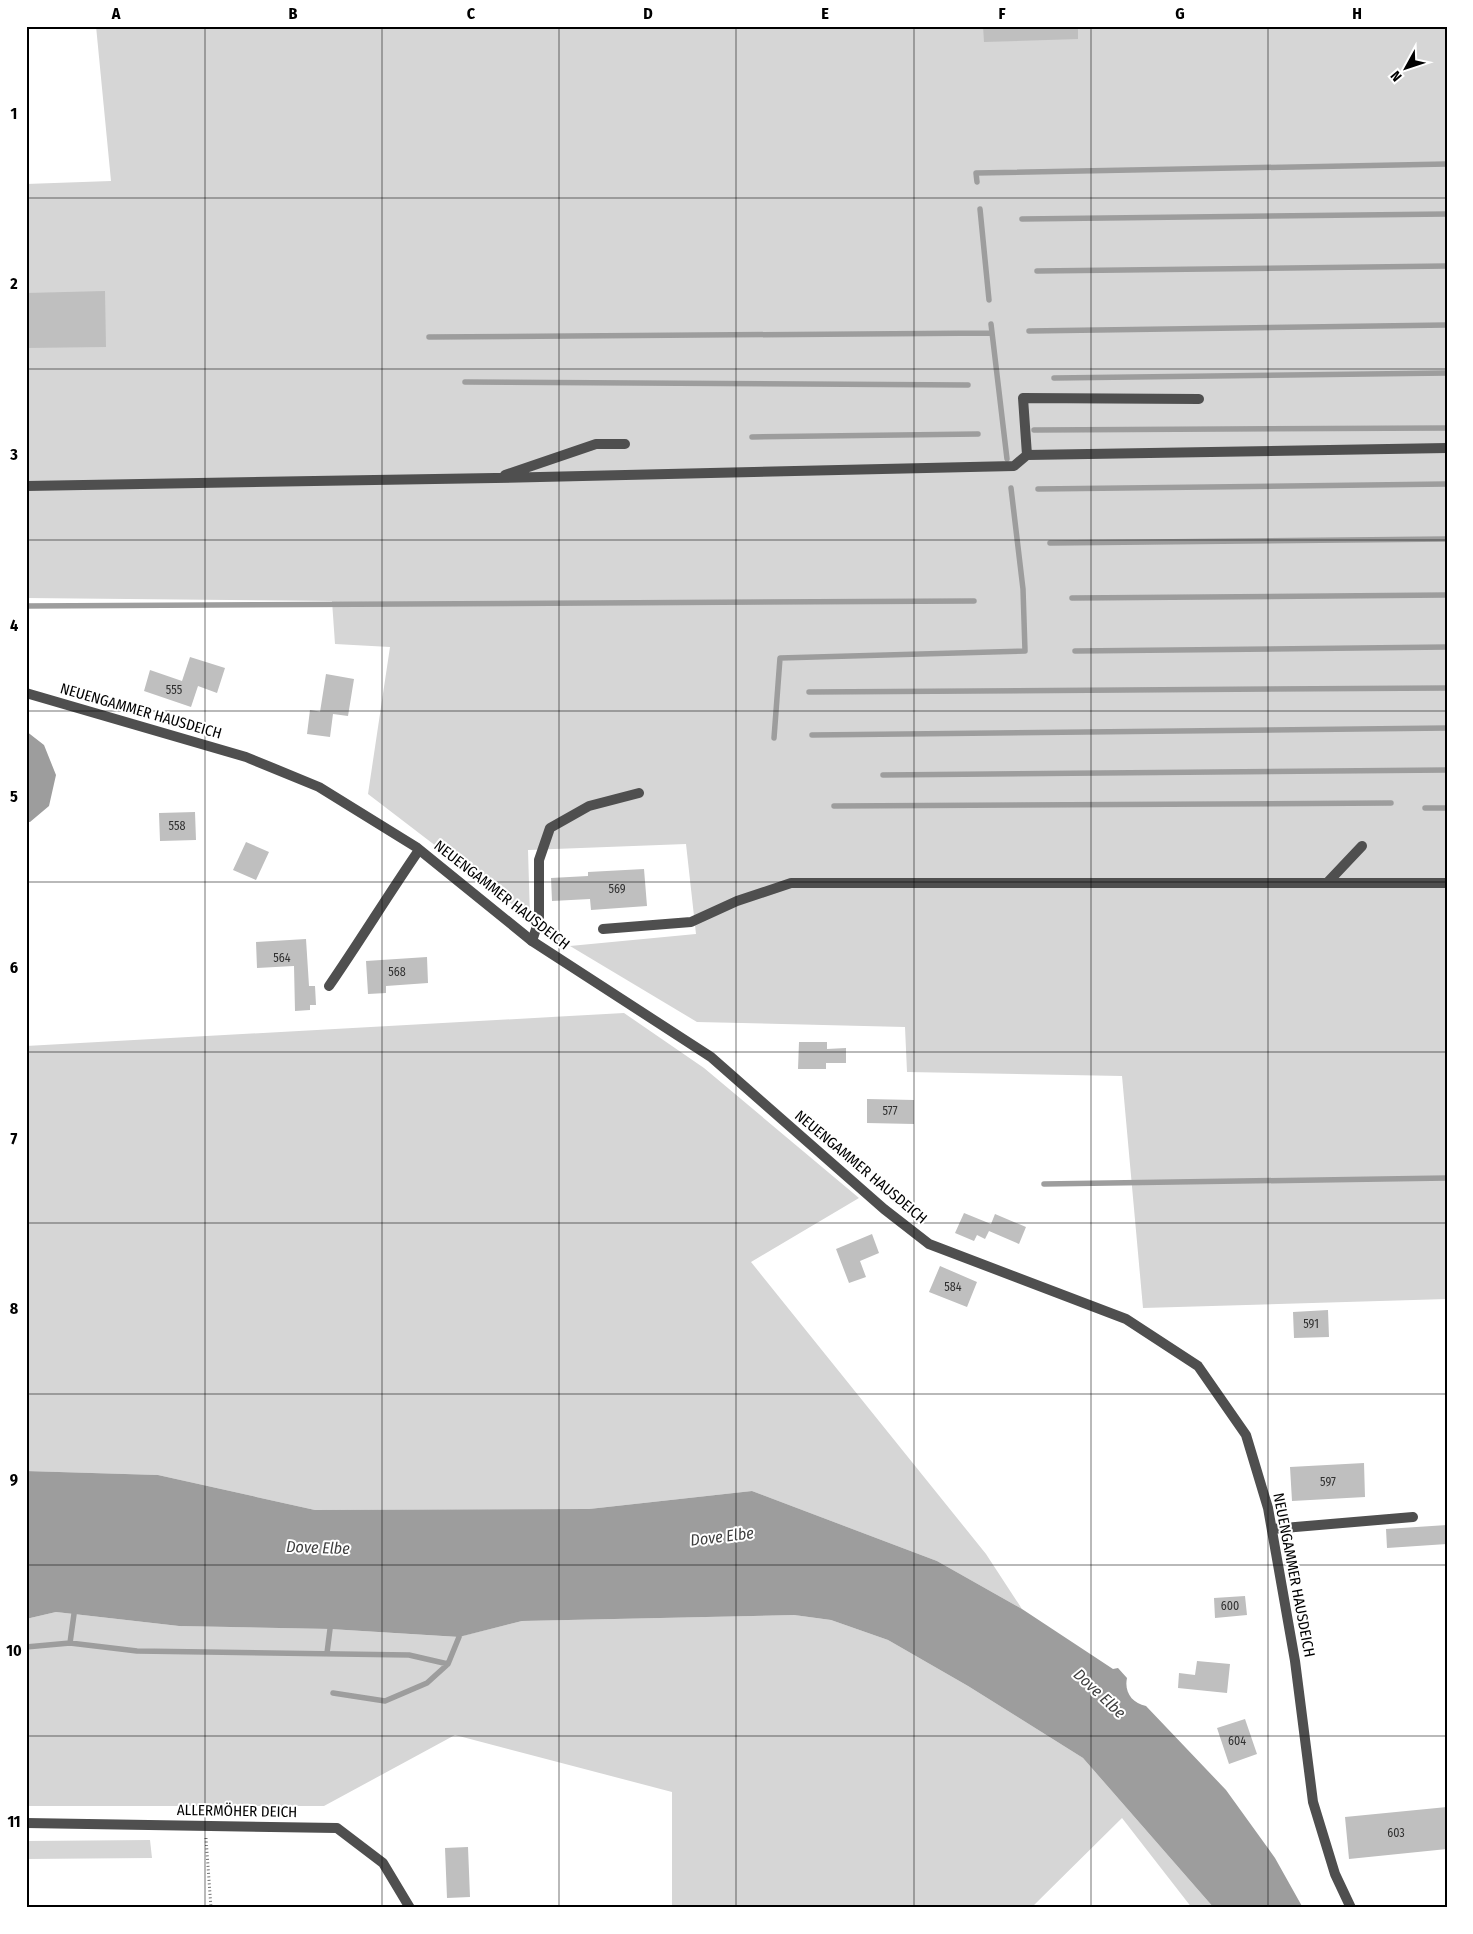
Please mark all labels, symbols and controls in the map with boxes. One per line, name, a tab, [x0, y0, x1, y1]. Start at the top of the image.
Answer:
text: A	[111, 4, 121, 23]
text: B	[289, 4, 298, 23]
text: C	[467, 4, 476, 23]
text: D	[643, 4, 653, 23]
text: E	[821, 4, 829, 23]
text: F	[998, 4, 1006, 23]
text: G	[1175, 4, 1185, 23]
text: H	[1352, 4, 1362, 23]
north arrow	[1380, 42, 1430, 92]
text: N	[1387, 67, 1406, 85]
text: 1	[11, 104, 17, 123]
text: 2	[9, 274, 18, 293]
text: 3	[9, 445, 18, 464]
text: 4	[10, 616, 18, 635]
street label: NEUENGAMMER HAUSDEICH	[58, 679, 224, 743]
house number: 555	[166, 683, 183, 697]
text: 5	[10, 787, 18, 806]
house number: 558	[169, 819, 185, 833]
street label: NEUENGAMMER HAUSDEICH	[431, 836, 573, 954]
house number: 569	[608, 882, 626, 896]
house number: 564	[273, 951, 291, 965]
text: 6	[10, 958, 18, 977]
house number: 568	[388, 965, 406, 979]
house number: 577	[882, 1104, 898, 1118]
street label: NEUENGAMMER HAUSDEICH	[791, 1106, 931, 1228]
text: 7	[11, 1129, 18, 1148]
house number: 584	[944, 1280, 962, 1294]
text: 8	[10, 1299, 19, 1318]
house number: 591	[1303, 1317, 1319, 1331]
text: 9	[10, 1470, 18, 1489]
house number: 597	[1320, 1475, 1336, 1489]
street label: NEUENGAMMER HAUSDEICH	[1269, 1491, 1319, 1659]
water label: Dove Elbe	[689, 1523, 755, 1550]
water label: Dove Elbe	[286, 1537, 351, 1558]
house number: 600	[1221, 1599, 1239, 1613]
text: 10	[6, 1641, 22, 1660]
water label: Dove Elbe	[1070, 1665, 1130, 1722]
house number: 604	[1228, 1734, 1246, 1748]
street label: ALLERMÖHER DEICH	[177, 1801, 297, 1821]
text: 11	[7, 1812, 21, 1831]
house number: 603	[1387, 1826, 1405, 1840]

